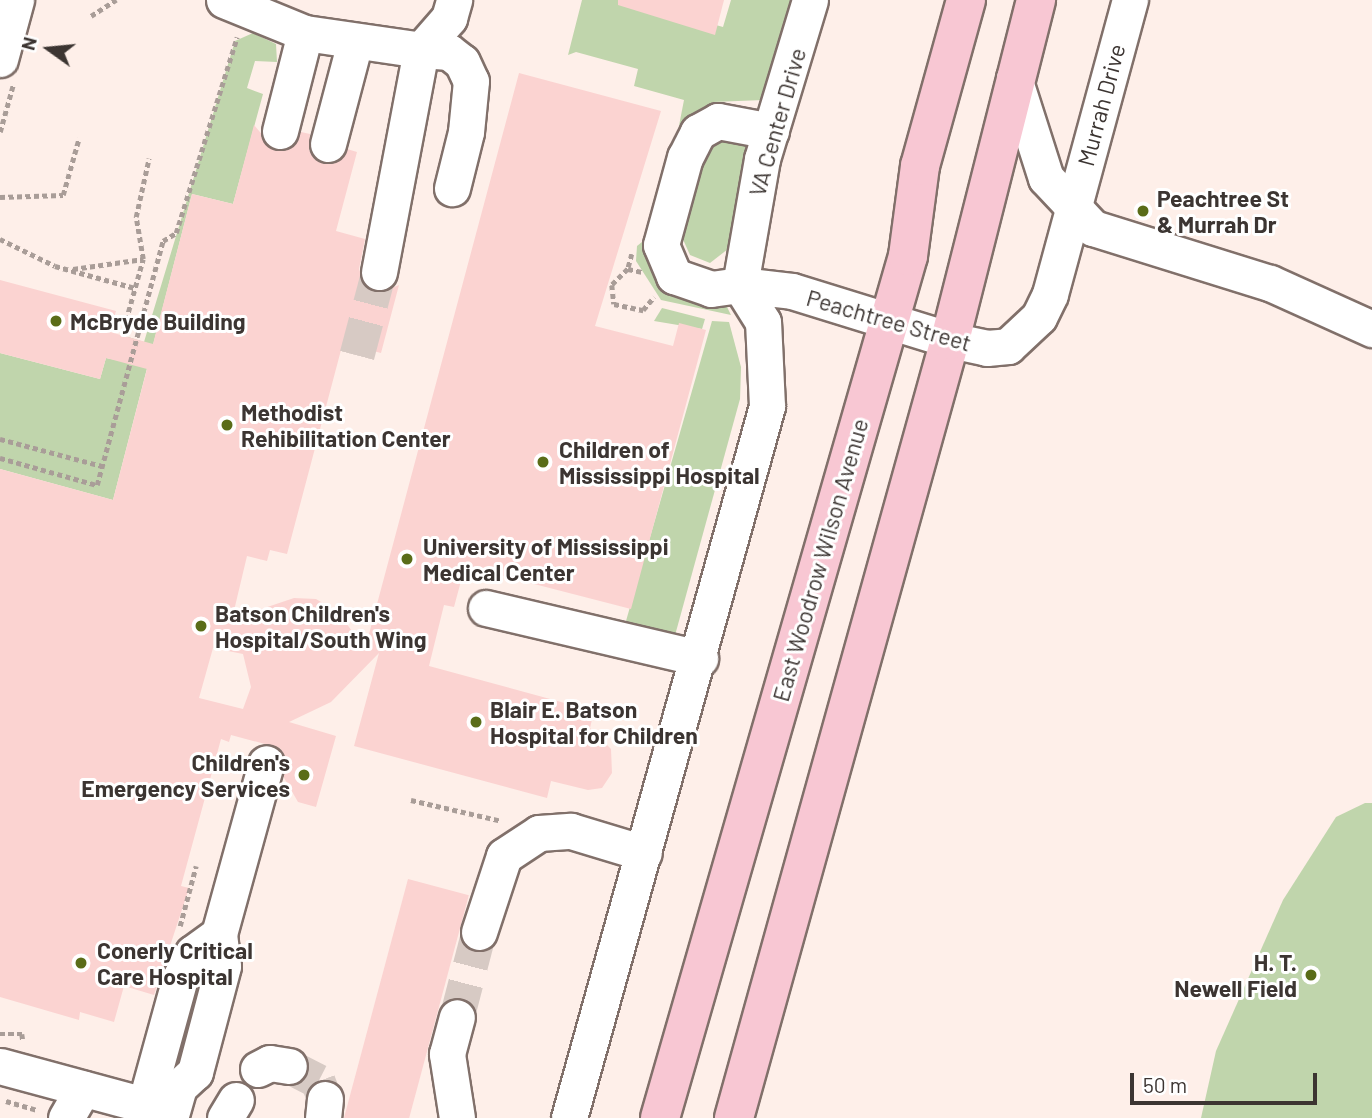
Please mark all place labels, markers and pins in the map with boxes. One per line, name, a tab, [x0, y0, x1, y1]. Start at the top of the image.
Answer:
place label: Peachtree St & Murrah Dr	[1157, 184, 1289, 238]
marker: Peachtree St & Murrah Dr	[1135, 203, 1151, 219]
place label: McBryde Building	[70, 307, 246, 335]
marker: McBryde Building	[48, 313, 64, 329]
place label: Methodist Rehibilitation Center	[241, 398, 451, 452]
marker: Methodist Rehibilitation Center	[219, 417, 235, 433]
place label: Children of Mississippi Hospital	[559, 435, 760, 489]
marker: Children of Mississippi Hospital	[533, 452, 553, 472]
place label: University of Mississippi Medical Center	[423, 532, 669, 586]
marker: University of Mississippi Medical Center	[397, 549, 417, 569]
place label: Batson Children's Hospital/South Wing	[215, 599, 426, 653]
marker: Batson Children's Hospital/South Wing	[193, 618, 209, 634]
place label: Blair E. Batson Hospital for Children	[490, 695, 698, 749]
marker: Blair E. Batson Hospital for Children	[468, 714, 484, 730]
place label: Children's Emergency Services	[81, 748, 290, 802]
marker: Children's Emergency Services	[296, 767, 312, 783]
place label: Conerly Critical Care Hospital	[97, 936, 253, 990]
place label: H. T. Newell Field	[1174, 948, 1297, 1002]
marker: Conerly Critical Care Hospital	[71, 953, 91, 973]
marker: H. T. Newell Field	[1303, 967, 1319, 983]

